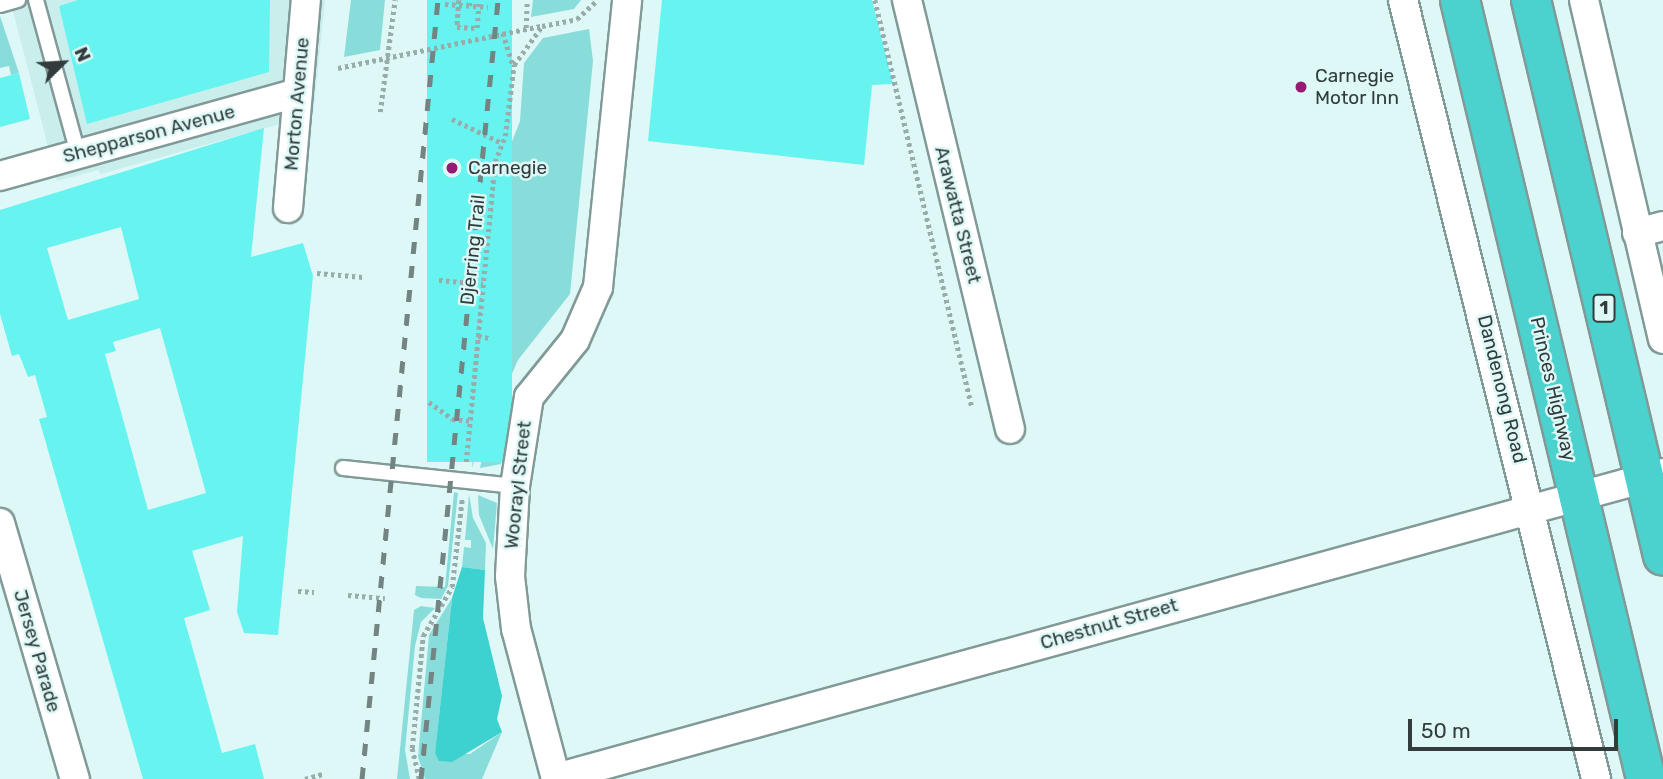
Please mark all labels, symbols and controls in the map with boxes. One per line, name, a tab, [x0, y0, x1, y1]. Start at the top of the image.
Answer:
north arrow	[28, 28, 98, 98]
street label: Morton Avenue	[280, 36, 314, 172]
text: N	[69, 43, 96, 65]
place label: Carnegie Motor Inn	[1315, 65, 1399, 109]
marker: Carnegie Motor Inn	[1293, 79, 1309, 95]
street label: Shepparson Avenue	[60, 100, 238, 168]
street label: Arawatta Street	[930, 144, 986, 286]
place label: Carnegie	[468, 157, 547, 179]
marker: Carnegie	[442, 158, 462, 178]
street label: Djerring Trail	[456, 193, 490, 307]
road number: 1	[1592, 294, 1616, 322]
street label: Dandenong Road	[1473, 313, 1531, 465]
street label: Princes Highway	[1525, 314, 1581, 464]
street label: Woorayl Street	[500, 420, 536, 550]
street label: Jersey Parade	[9, 587, 65, 715]
street label: Chestnut Street	[1038, 593, 1180, 655]
scale bar	[1411, 706, 1621, 750]
text: 50 m	[1421, 718, 1471, 743]

